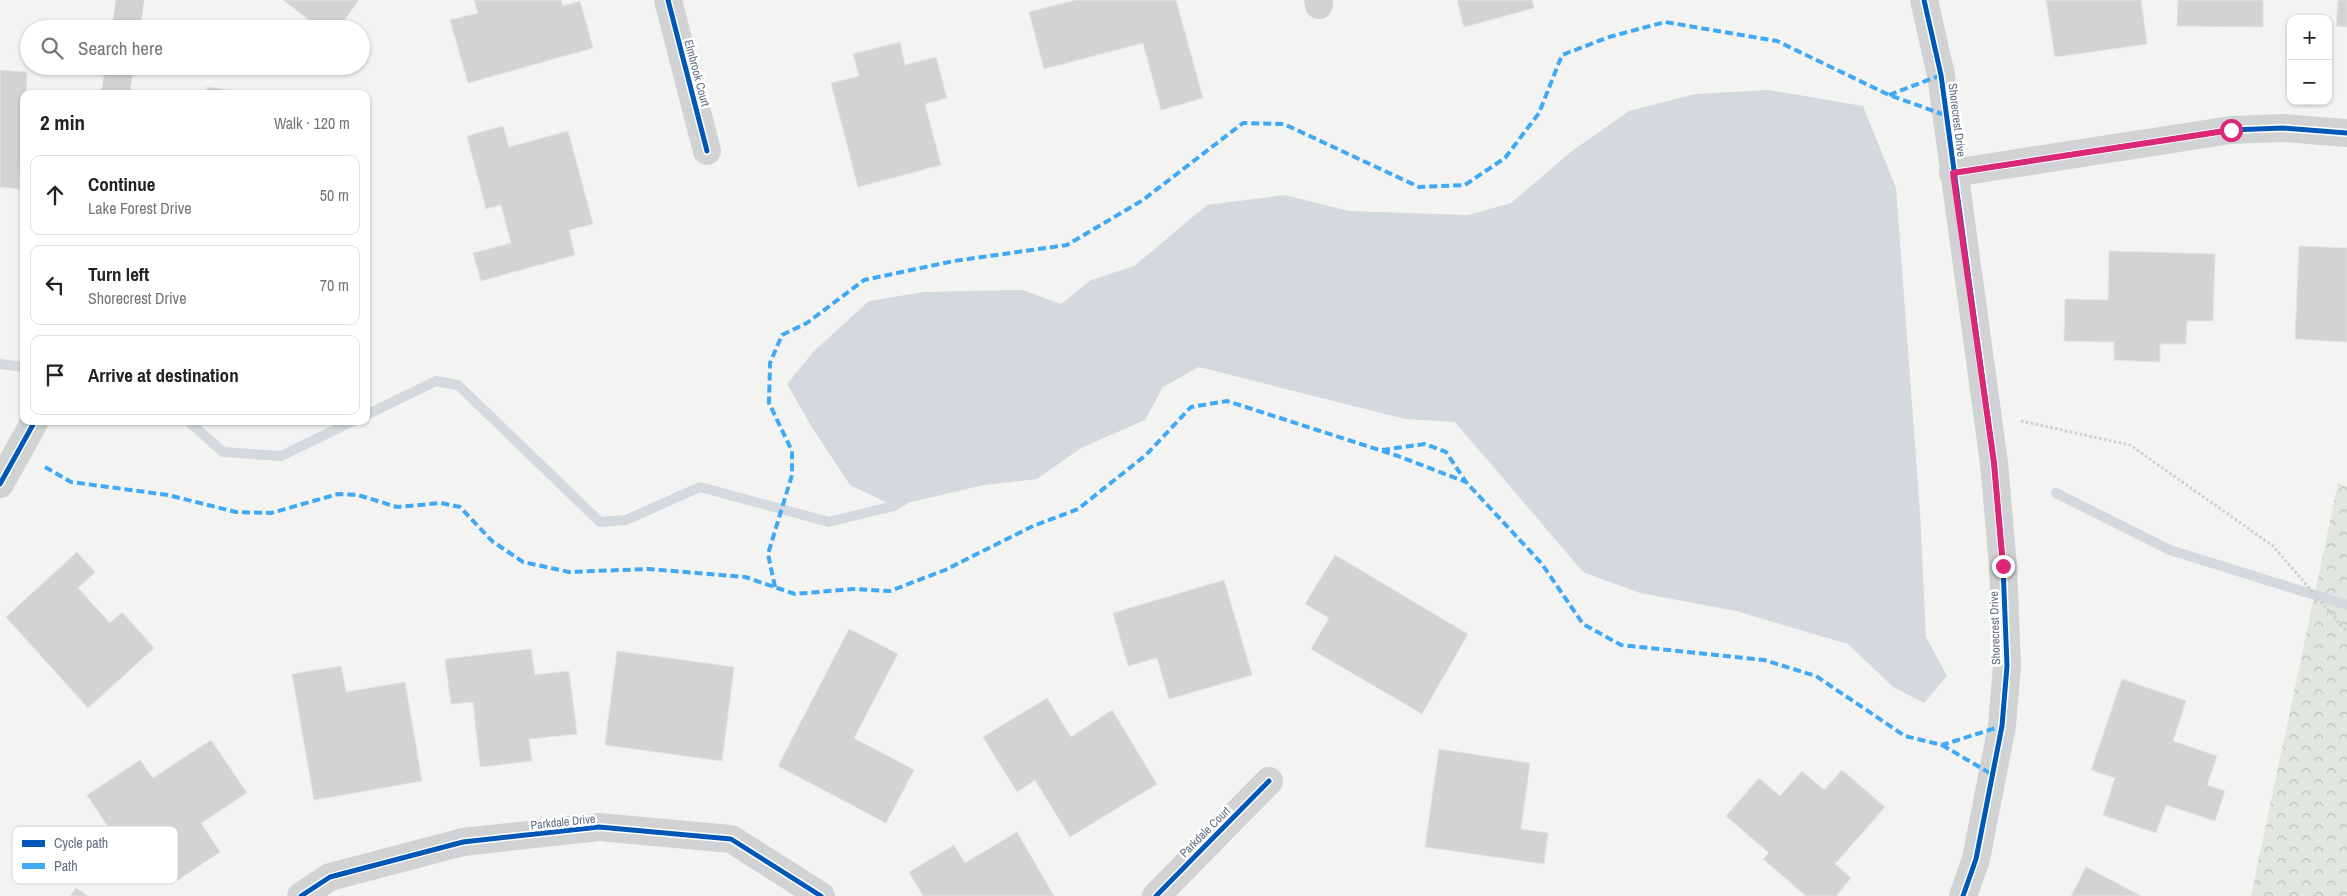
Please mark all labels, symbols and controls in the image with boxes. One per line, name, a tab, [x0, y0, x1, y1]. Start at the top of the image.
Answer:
map controls	[2287, 15, 2332, 105]
button: +	[2287, 15, 2332, 60]
search box	[20, 20, 370, 75]
icon: search	[38, 34, 66, 62]
text: Search here	[78, 35, 163, 61]
street label: Elmbrook Court	[680, 38, 714, 108]
button: −	[2287, 60, 2332, 105]
street label: Shorecrest Drive	[1945, 82, 1969, 158]
text: 2 min	[40, 108, 85, 137]
text: Walk · 120 m	[274, 112, 350, 134]
route start	[2220, 119, 2243, 142]
text: Continue	[88, 171, 156, 197]
icon: ahead	[41, 181, 69, 209]
text: 50 m	[320, 184, 349, 206]
text: Lake Forest Drive	[88, 197, 192, 219]
text: Turn left	[88, 261, 149, 287]
icon: left	[41, 271, 69, 299]
text: 70 m	[320, 274, 349, 296]
text: Shorecrest Drive	[88, 287, 186, 309]
icon: arrive	[41, 361, 69, 389]
text: Arrive at destination	[88, 362, 239, 388]
route end	[1992, 555, 2015, 578]
street label: Shorecrest Drive	[1986, 591, 2004, 665]
street label: Parkdale Court	[1176, 803, 1234, 861]
street label: Parkdale Drive	[530, 811, 596, 833]
legend	[12, 826, 178, 884]
text: Cycle path	[54, 834, 108, 852]
text: Path	[54, 857, 78, 875]

